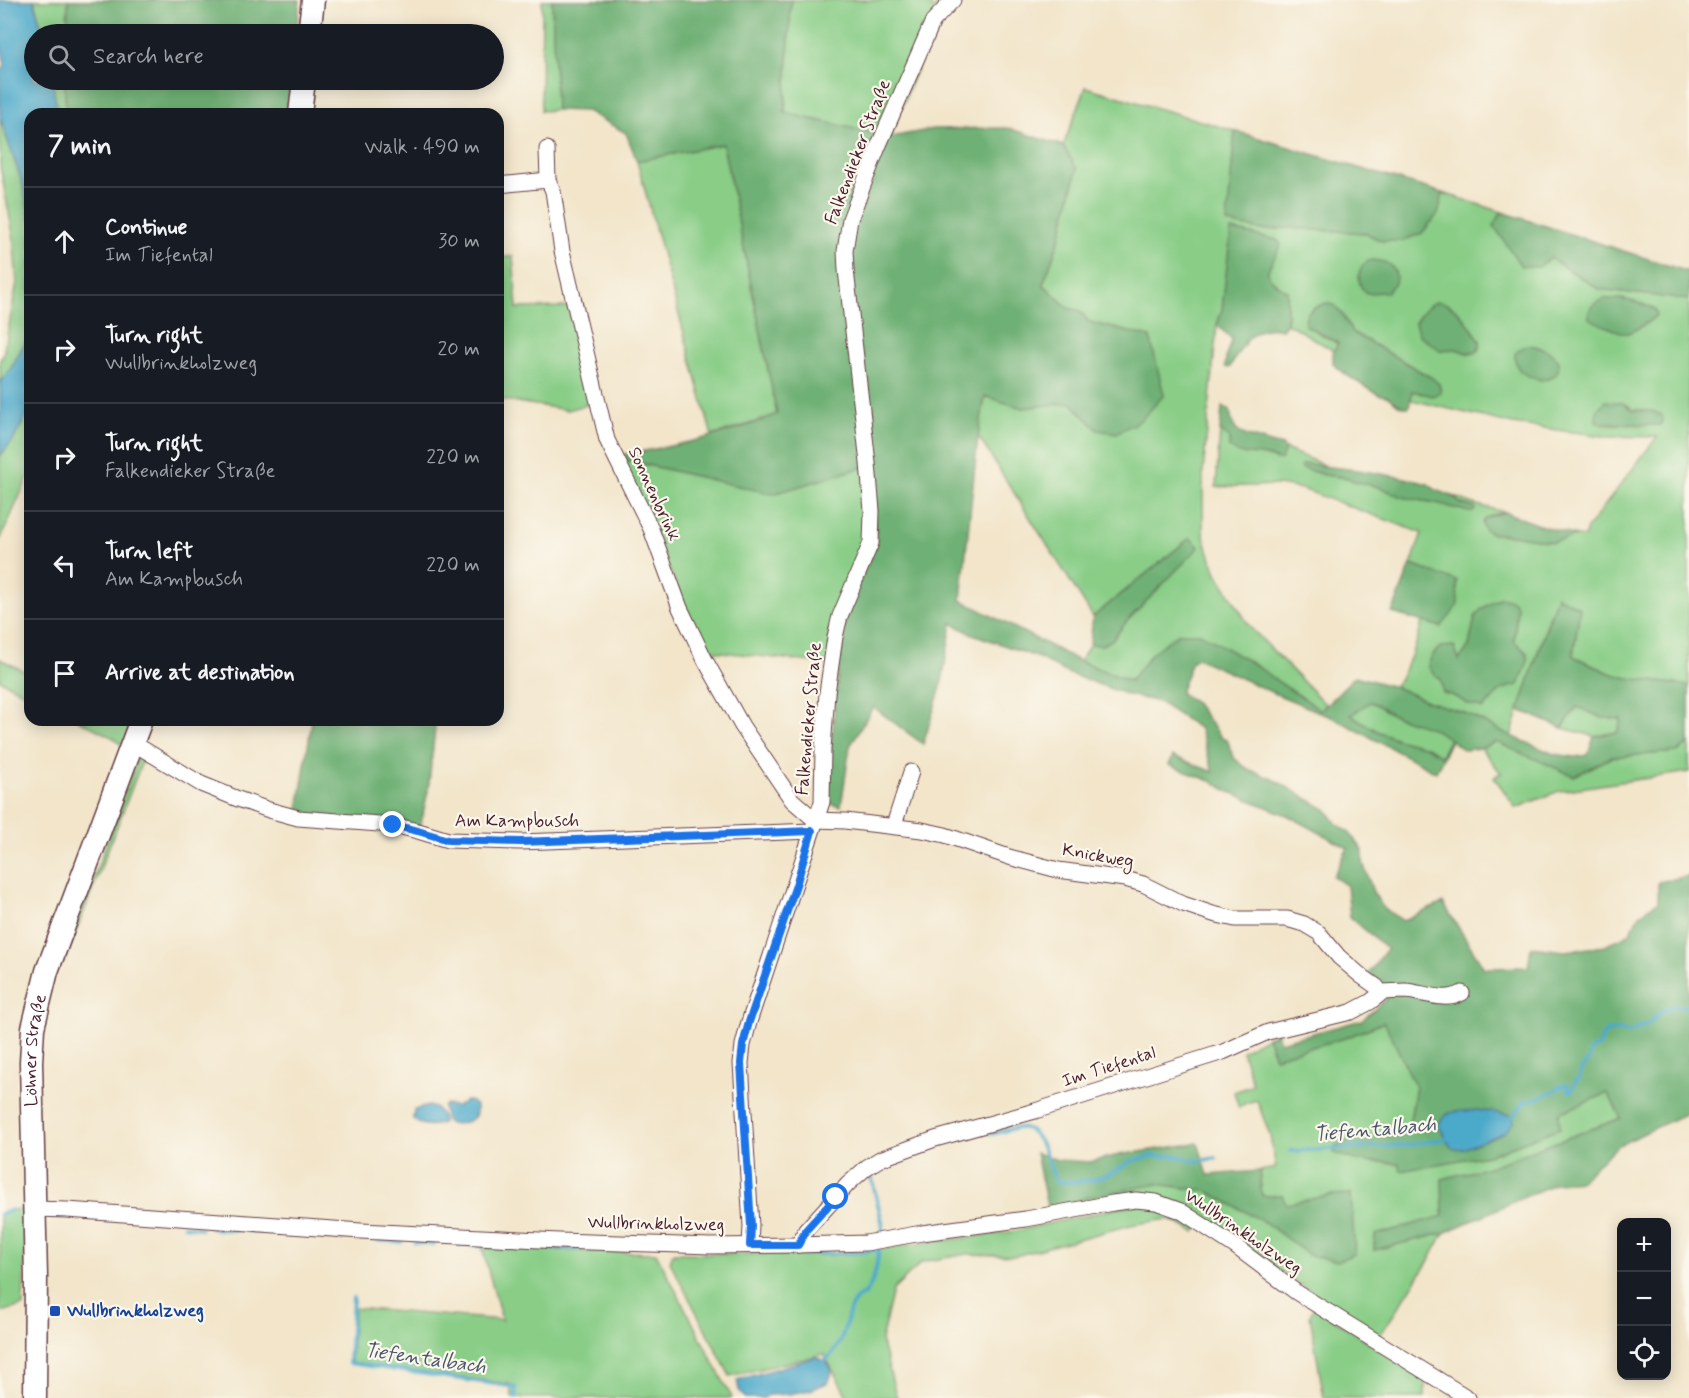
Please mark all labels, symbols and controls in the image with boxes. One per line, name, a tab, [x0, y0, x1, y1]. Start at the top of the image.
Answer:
search box	[24, 24, 504, 90]
icon: search	[45, 41, 78, 74]
text: Search here	[93, 43, 204, 71]
street label: Falkendieker Straße	[819, 76, 897, 228]
text: 7 min	[48, 130, 112, 164]
text: Walk · 490 m	[365, 134, 480, 161]
text: Continue	[105, 214, 187, 242]
icon: ahead	[48, 225, 81, 258]
text: 30 m	[438, 228, 480, 255]
text: Im Tiefental	[105, 242, 213, 269]
text: Turn right	[105, 322, 203, 350]
icon: right	[48, 333, 81, 366]
text: 20 m	[437, 336, 480, 363]
text: Wullbrinkholzweg	[105, 350, 257, 377]
text: Turn right	[105, 430, 203, 458]
icon: right	[48, 441, 81, 474]
street label: Sonnenbrink	[622, 443, 686, 545]
text: 220 m	[426, 444, 480, 471]
text: Falkendieker Straße	[105, 458, 275, 485]
text: Turn left	[105, 538, 193, 566]
icon: left	[48, 549, 81, 582]
text: 220 m	[426, 552, 480, 579]
text: Am Kampbusch	[105, 566, 243, 593]
street label: Falkendieker Straße	[790, 641, 828, 796]
icon: arrive	[48, 657, 81, 690]
text: Arrive at destination	[105, 659, 295, 687]
street label: Am Kampbusch	[455, 809, 579, 833]
route end	[379, 811, 405, 837]
street label: Knickweg	[1060, 838, 1136, 875]
street label: Löhner Straße	[19, 992, 53, 1107]
street label: Im Tiefental	[1059, 1041, 1159, 1093]
water label: Tiefentalbach	[1313, 1111, 1438, 1149]
route start	[822, 1183, 848, 1209]
street label: Wullbrinkholzweg	[1180, 1184, 1306, 1280]
street label: Wullbrinkholzweg	[587, 1211, 725, 1237]
map controls	[1617, 1218, 1671, 1380]
button: +	[1617, 1218, 1671, 1272]
button: −	[1617, 1272, 1671, 1326]
place label: Wullbrinkholzweg	[66, 1299, 204, 1323]
marker: Wullbrinkholzweg	[48, 1304, 62, 1318]
button: locate	[1617, 1326, 1671, 1380]
water label: Tiefentalbach	[363, 1337, 488, 1381]

